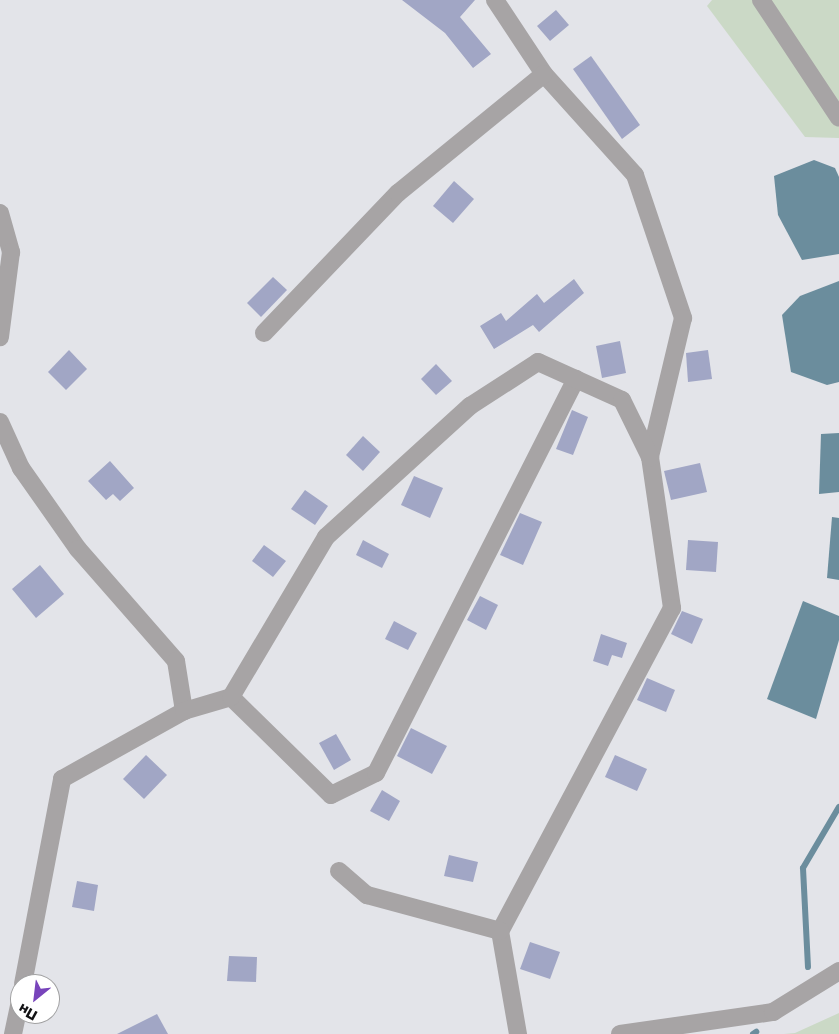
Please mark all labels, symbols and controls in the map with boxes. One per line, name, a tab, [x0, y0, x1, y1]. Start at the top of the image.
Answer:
north arrow	[10, 974, 60, 1024]
text: Пн	[15, 1000, 41, 1024]

